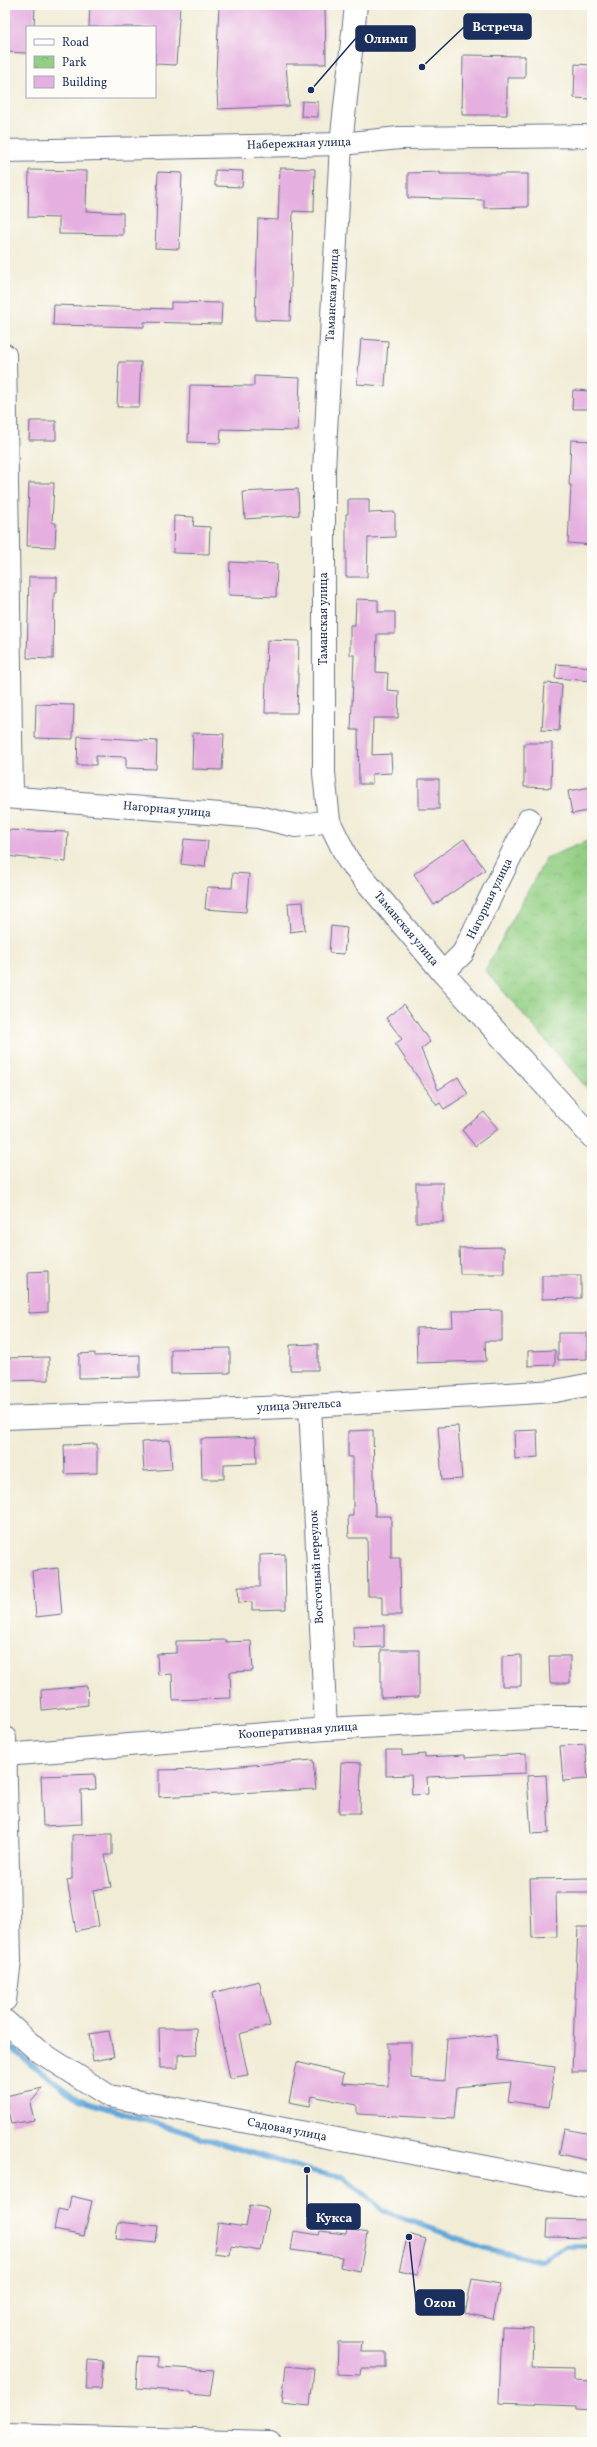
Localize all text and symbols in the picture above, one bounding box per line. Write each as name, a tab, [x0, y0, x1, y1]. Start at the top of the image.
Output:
callout: Встреча	[464, 14, 531, 39]
text: Встреча	[472, 19, 524, 37]
legend	[26, 26, 156, 98]
callout: Олимп	[356, 26, 415, 51]
text: Олимп	[364, 31, 408, 49]
text: Road	[62, 35, 89, 51]
text: Park	[62, 55, 87, 71]
text: Building	[62, 75, 107, 91]
street label: Набережная улица	[247, 134, 351, 154]
street label: Таманская улица	[323, 248, 343, 342]
street label: Таманская улица	[316, 572, 332, 666]
street label: Нагорная улица	[122, 798, 212, 822]
street label: Нагорная улица	[463, 856, 517, 942]
street label: Таманская улица	[370, 888, 442, 970]
street label: улица Энгельса	[256, 1396, 342, 1416]
street label: Восточный переулок	[306, 1509, 328, 1624]
street label: Кооперативная улица	[238, 1719, 358, 1743]
street label: Садовая улица	[246, 2114, 328, 2146]
callout: Кукса	[307, 2204, 360, 2229]
text: Кукса	[316, 2210, 352, 2228]
callout: Ozon	[416, 2290, 464, 2315]
text: Ozon	[424, 2295, 457, 2313]

